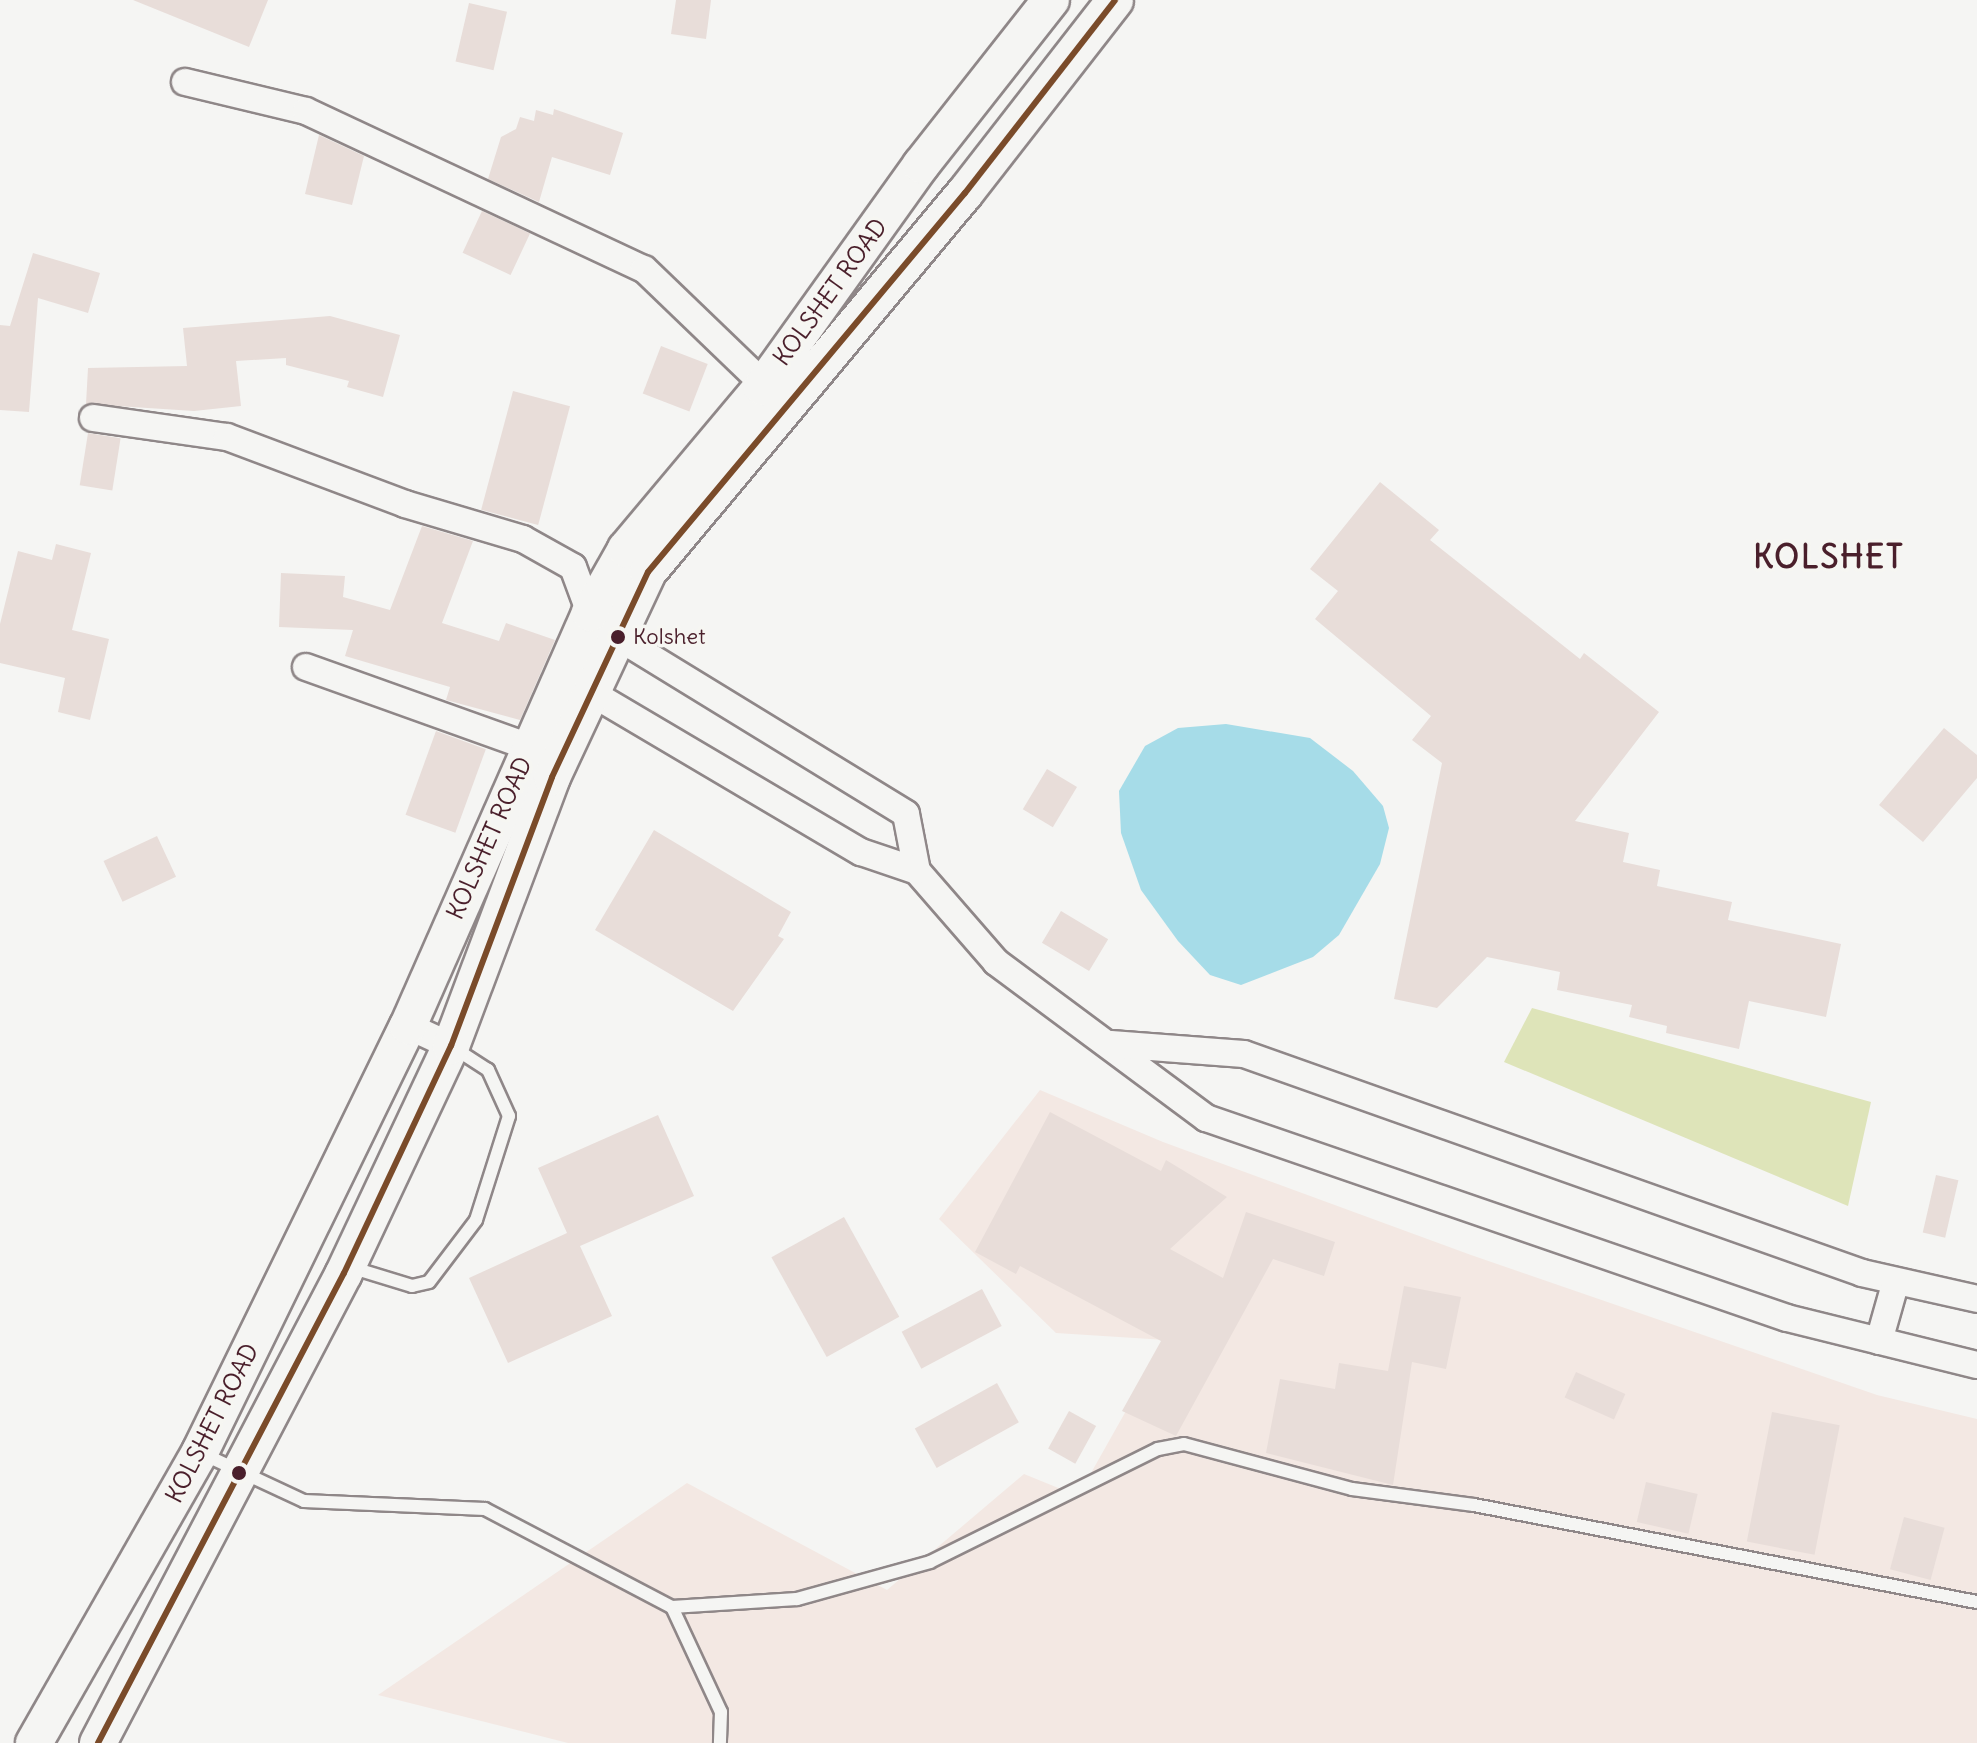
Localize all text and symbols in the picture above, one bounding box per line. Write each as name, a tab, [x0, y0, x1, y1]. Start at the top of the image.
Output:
street label: KOLSHET ROAD	[767, 213, 893, 371]
district label: KOLSHET	[1753, 538, 1905, 576]
place label: Kolshet	[633, 624, 706, 650]
marker: Kolshet	[610, 629, 626, 645]
street label: KOLSHET ROAD	[440, 752, 538, 924]
street label: KOLSHET ROAD	[159, 1338, 265, 1508]
unlabelled marker	[231, 1465, 247, 1481]

